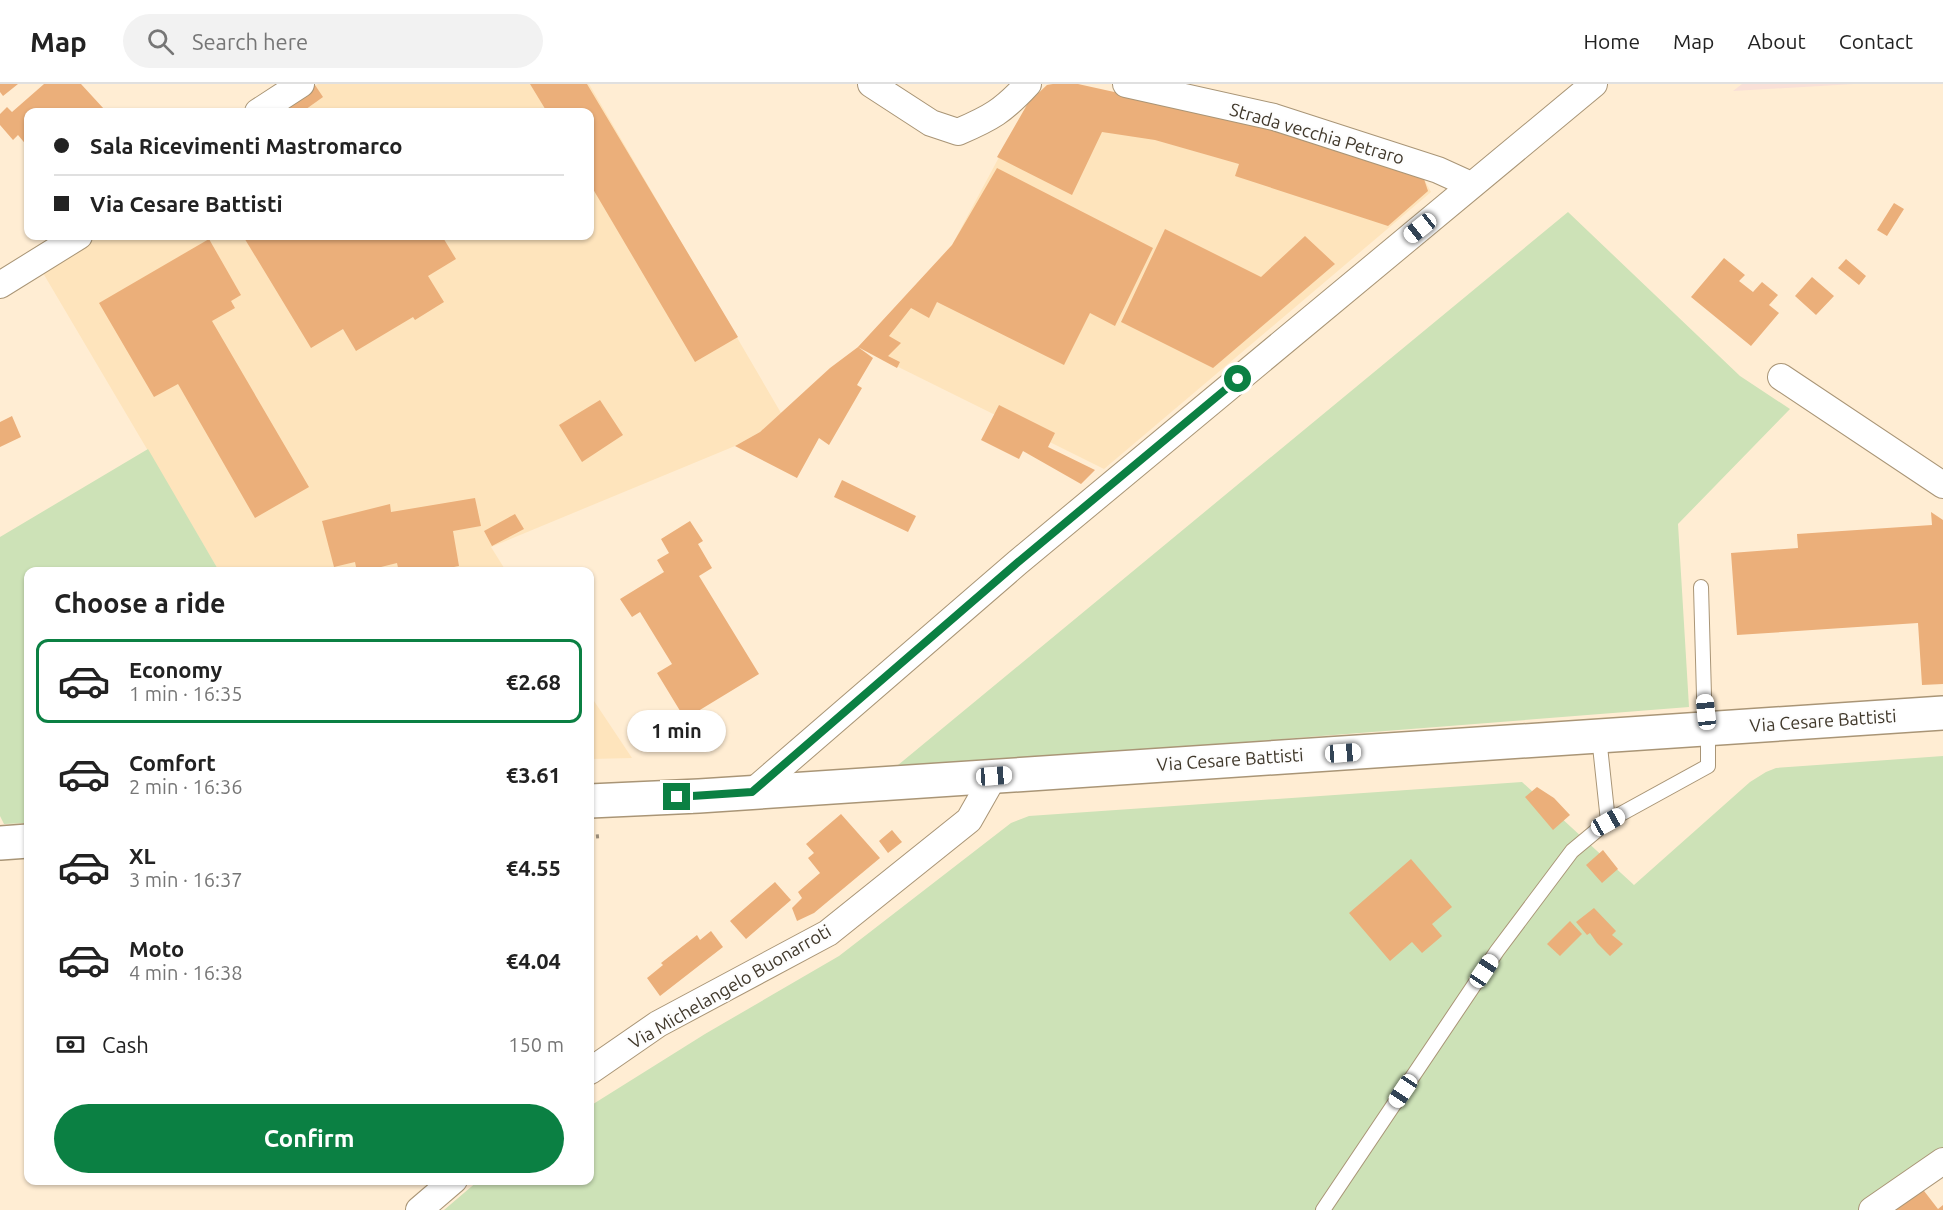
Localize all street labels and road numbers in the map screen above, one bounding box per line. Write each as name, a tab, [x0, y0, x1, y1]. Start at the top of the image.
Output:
street label: Strada vecchia Petraro	[1228, 99, 1407, 168]
street label: Via Cesare Battisti	[1749, 705, 1897, 735]
street label: Via Cesare Battisti	[1156, 744, 1304, 774]
street label: Via Michelangelo Buonarroti	[625, 920, 834, 1052]

